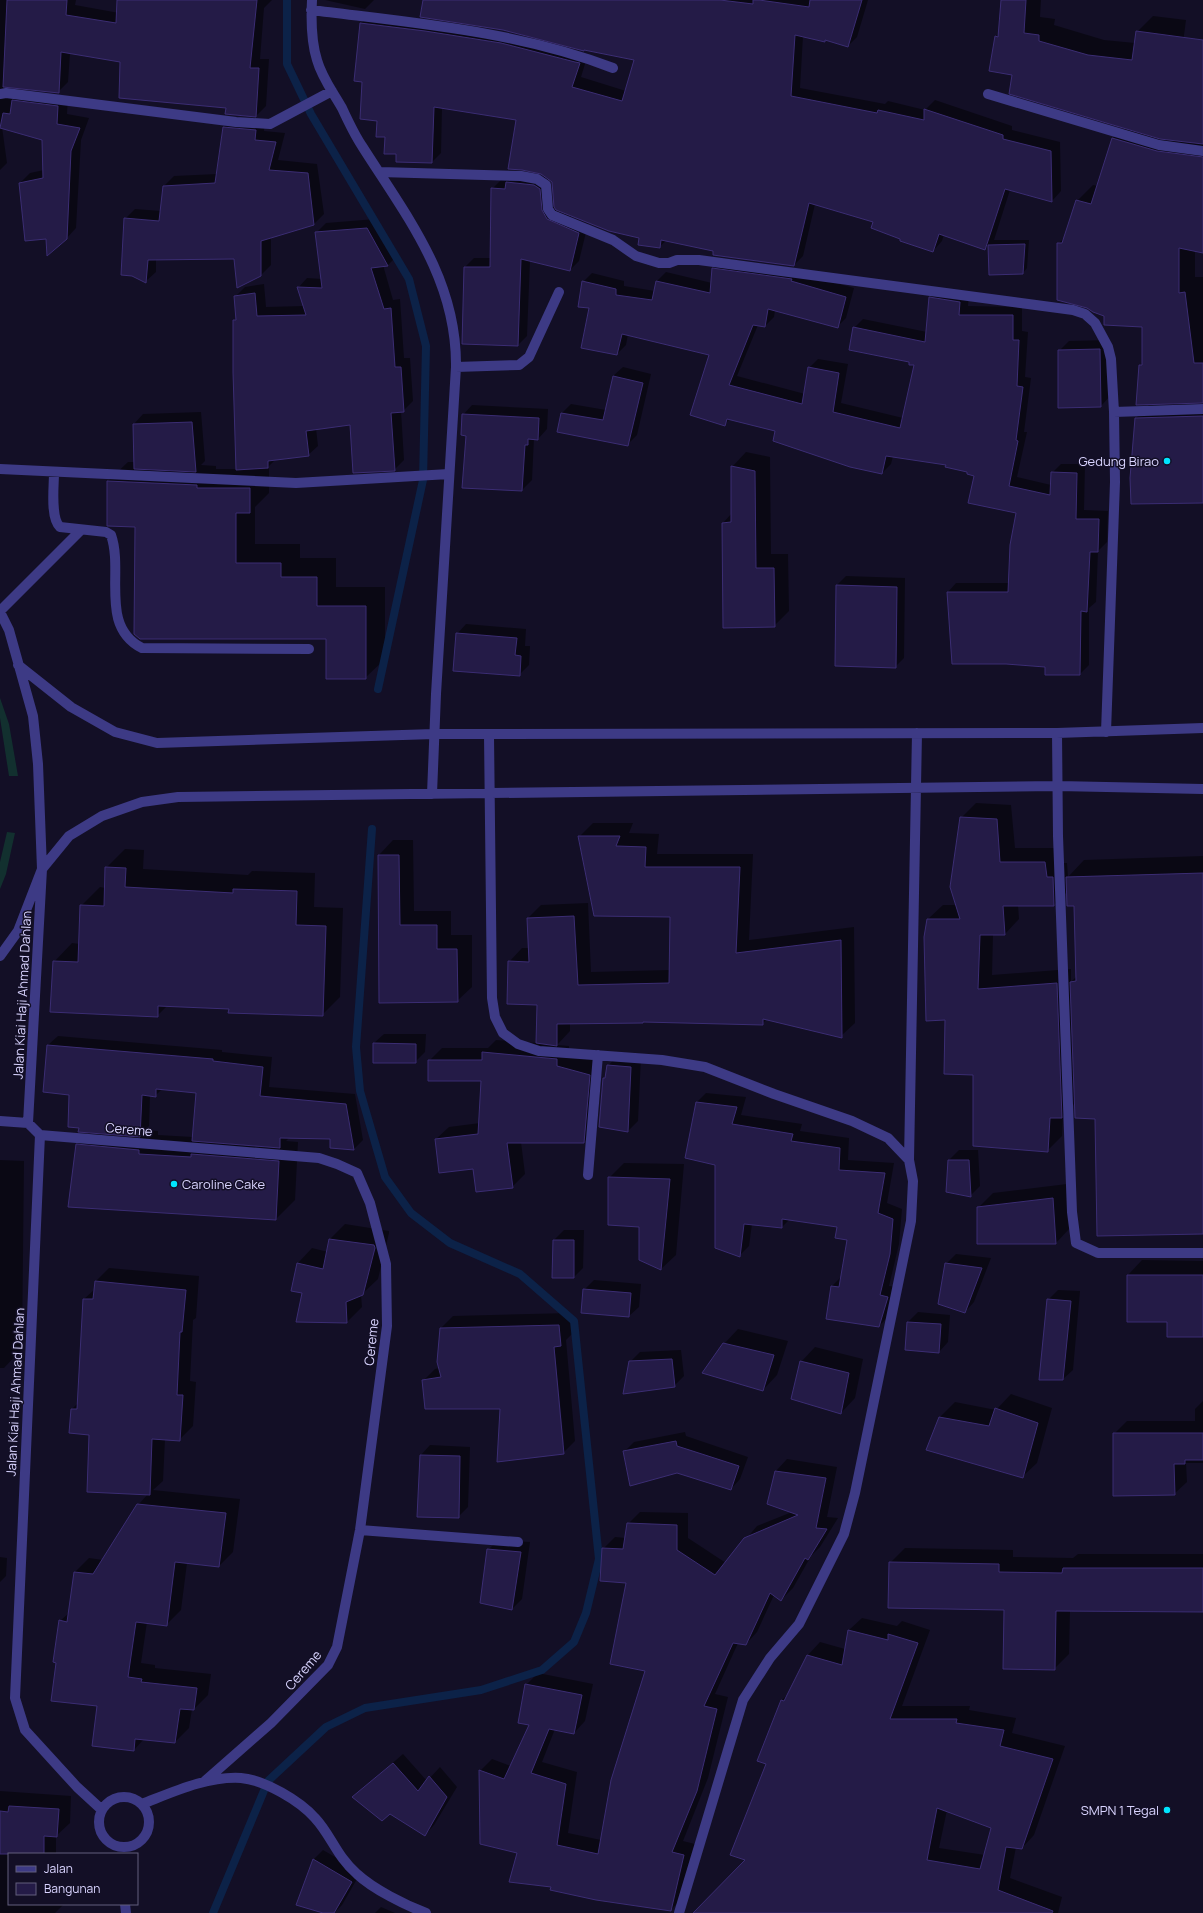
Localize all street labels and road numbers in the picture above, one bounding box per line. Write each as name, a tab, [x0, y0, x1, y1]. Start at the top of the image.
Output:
street label: Jalan Kiai Haji Ahmad Dahlan	[9, 910, 35, 1080]
street label: Cereme	[105, 1118, 154, 1140]
street label: Jalan Kiai Haji Ahmad Dahlan	[2, 1307, 28, 1477]
street label: Cereme	[360, 1317, 382, 1367]
street label: Cereme	[281, 1646, 326, 1694]

